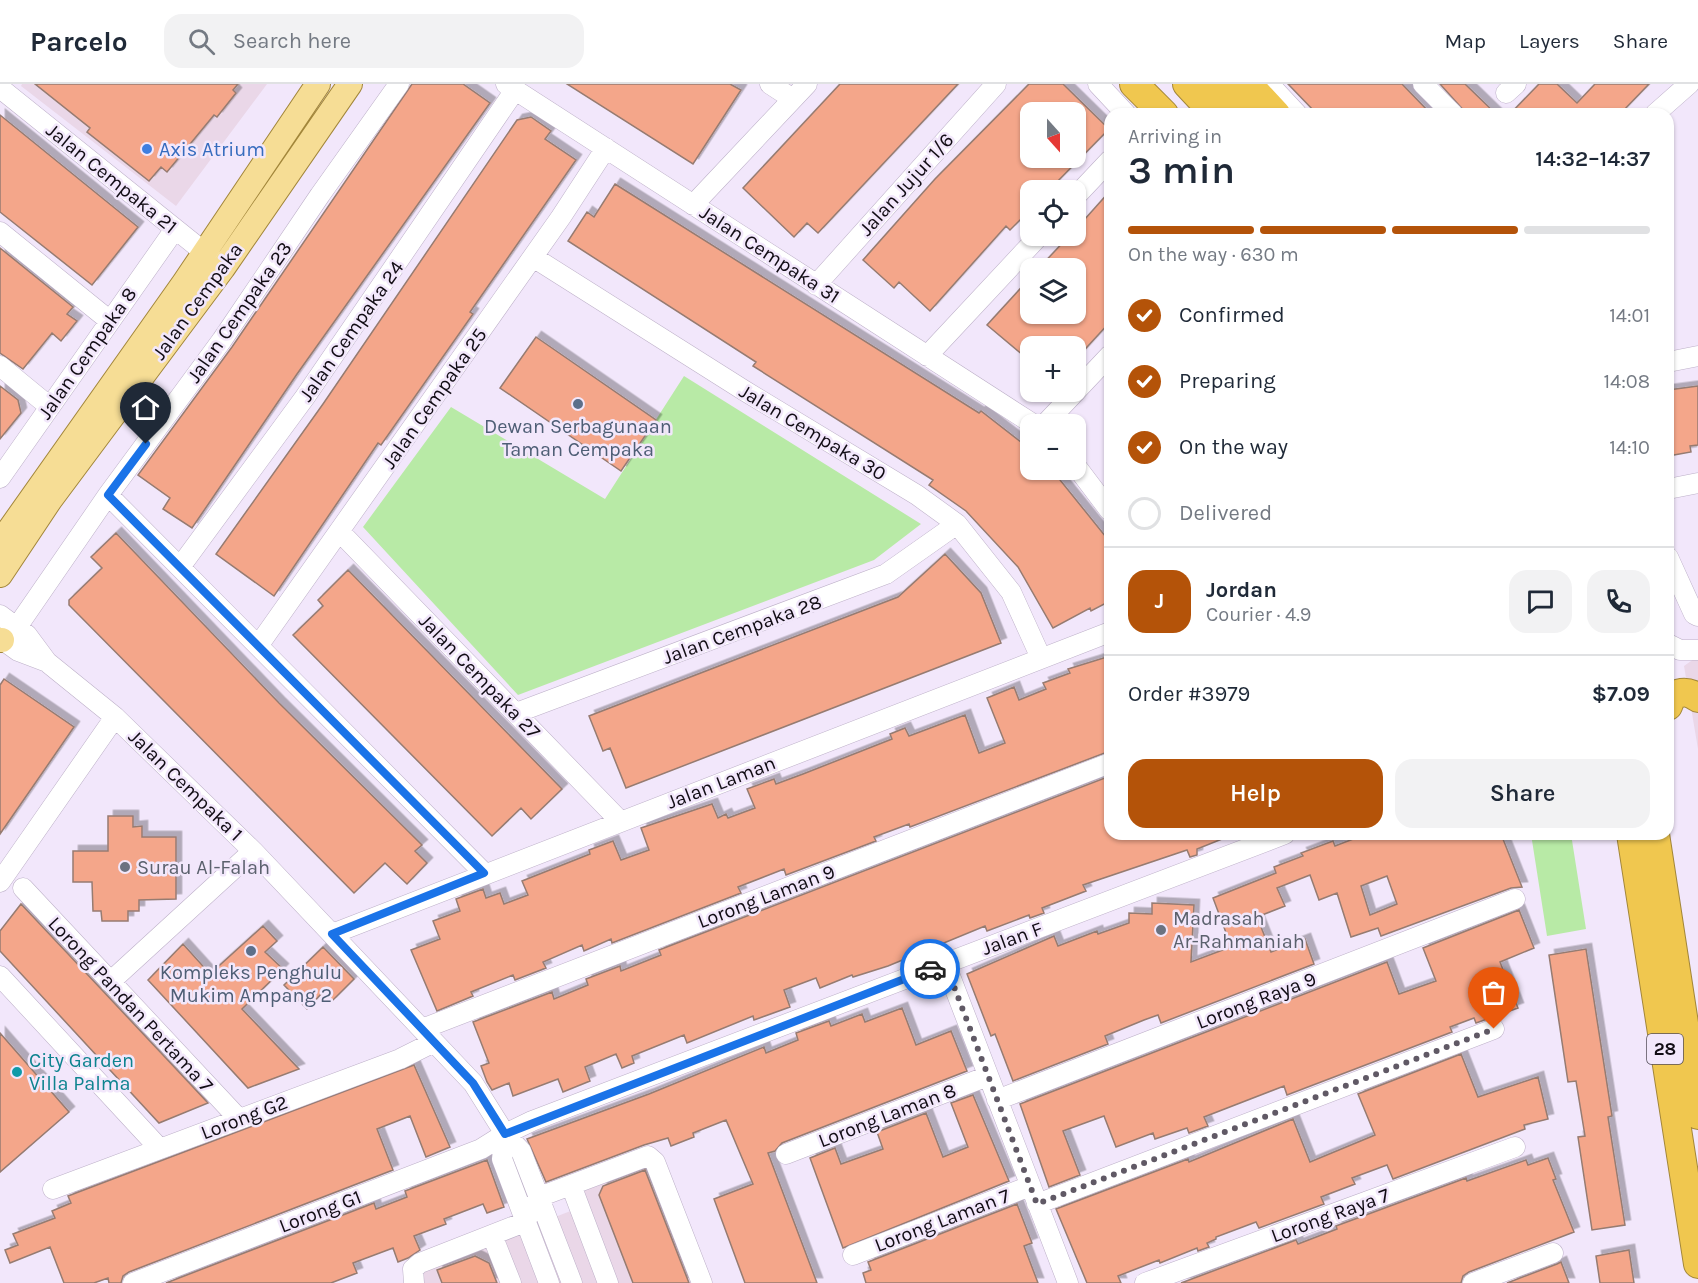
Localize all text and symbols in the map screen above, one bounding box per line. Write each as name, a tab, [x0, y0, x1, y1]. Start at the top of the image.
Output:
search box	[164, 14, 584, 68]
text: Parcelo	[30, 25, 128, 58]
icon: search	[185, 25, 218, 58]
text: Search here	[233, 28, 351, 54]
text: Map	[1444, 29, 1486, 53]
text: Layers	[1519, 29, 1580, 53]
text: Share	[1613, 29, 1668, 53]
north arrow	[1020, 102, 1086, 168]
map controls	[1020, 102, 1086, 480]
street label: Jalan Cempaka 21	[42, 119, 182, 238]
text: Arriving in	[1128, 125, 1222, 148]
street label: Jalan Jujur 1/6	[854, 128, 958, 240]
place label: Axis Atrium	[159, 138, 265, 161]
marker: Axis Atrium	[140, 142, 154, 156]
text: 14:32–14:37	[1535, 146, 1650, 172]
text: 3 min	[1128, 147, 1235, 193]
button: locate	[1020, 180, 1086, 246]
street label: Jalan Cempaka 31	[696, 201, 844, 308]
street label: Jalan Cempaka 23	[182, 237, 297, 387]
street label: Jalan Cempaka	[147, 238, 247, 364]
text: On the way · 630 m	[1128, 243, 1299, 266]
street label: Jalan Cempaka 24	[294, 257, 409, 406]
button: layers	[1020, 258, 1086, 324]
street label: Jalan Cempaka 8	[33, 283, 142, 424]
icon: check	[1128, 299, 1161, 332]
text: Confirmed	[1179, 302, 1285, 328]
text: 14:01	[1609, 304, 1650, 327]
street label: Jalan Cempaka 25	[377, 324, 492, 473]
button: +	[1020, 336, 1086, 402]
icon: check	[1128, 365, 1161, 398]
text: Preparing	[1179, 368, 1276, 394]
text: 14:08	[1603, 370, 1650, 393]
street label: Jalan Cempaka 30	[735, 380, 890, 485]
pin	[120, 382, 171, 444]
icon: home	[129, 391, 162, 424]
marker: Dewan Serbagunaan Taman Cempaka	[571, 397, 585, 411]
button: −	[1020, 414, 1086, 480]
place label: Dewan Serbagunaan Taman Cempaka	[484, 415, 672, 461]
icon: check	[1128, 431, 1161, 464]
text: On the way	[1179, 434, 1288, 460]
text: 14:10	[1609, 436, 1650, 459]
text: Delivered	[1179, 500, 1272, 526]
button: chat	[1509, 570, 1572, 633]
button: phone	[1587, 570, 1650, 633]
text: Jordan	[1206, 577, 1277, 603]
text: J	[1155, 588, 1164, 614]
street label: Jalan Cempaka 28	[660, 590, 825, 669]
text: Courier · 4.9	[1206, 603, 1311, 626]
street label: Jalan Cempaka 27	[414, 609, 545, 744]
text: Order #3979	[1128, 681, 1250, 707]
text: $7.09	[1592, 681, 1650, 707]
street label: Jalan Cempaka 1	[124, 725, 248, 846]
street label: Jalan Laman	[664, 751, 779, 814]
button: Help	[1128, 759, 1383, 828]
button: Share	[1395, 759, 1650, 828]
place label: Surau Al-Falah	[137, 856, 270, 879]
marker: Surau Al-Falah	[118, 860, 132, 874]
street label: Lorong Laman 9	[694, 860, 838, 933]
place label: Madrasah Ar-Rahmaniah	[1173, 907, 1305, 953]
street label: Lorong Pandan Pertama 7	[43, 912, 218, 1097]
street label: Jalan F	[979, 917, 1046, 960]
marker: Madrasah Ar-Rahmaniah	[1154, 923, 1168, 937]
courier	[900, 939, 960, 999]
marker: Kompleks Penghulu Mukim Ampang 2	[244, 944, 258, 958]
icon: car	[914, 953, 947, 986]
place label: Kompleks Penghulu Mukim Ampang 2	[160, 961, 342, 1007]
street label: Lorong Raya 9	[1193, 967, 1319, 1034]
pin	[1468, 967, 1519, 1029]
icon: bag	[1477, 976, 1510, 1009]
road number: 28	[1647, 1034, 1683, 1064]
place label: City Garden Villa Palma	[29, 1049, 134, 1095]
marker: City Garden Villa Palma	[10, 1065, 24, 1079]
street label: Lorong Laman 8	[815, 1079, 959, 1152]
street label: Lorong G2	[198, 1090, 291, 1145]
street label: Lorong Raya 7	[1268, 1183, 1393, 1248]
street label: Lorong Laman 7	[871, 1184, 1014, 1257]
street label: Lorong G1	[276, 1185, 364, 1238]

